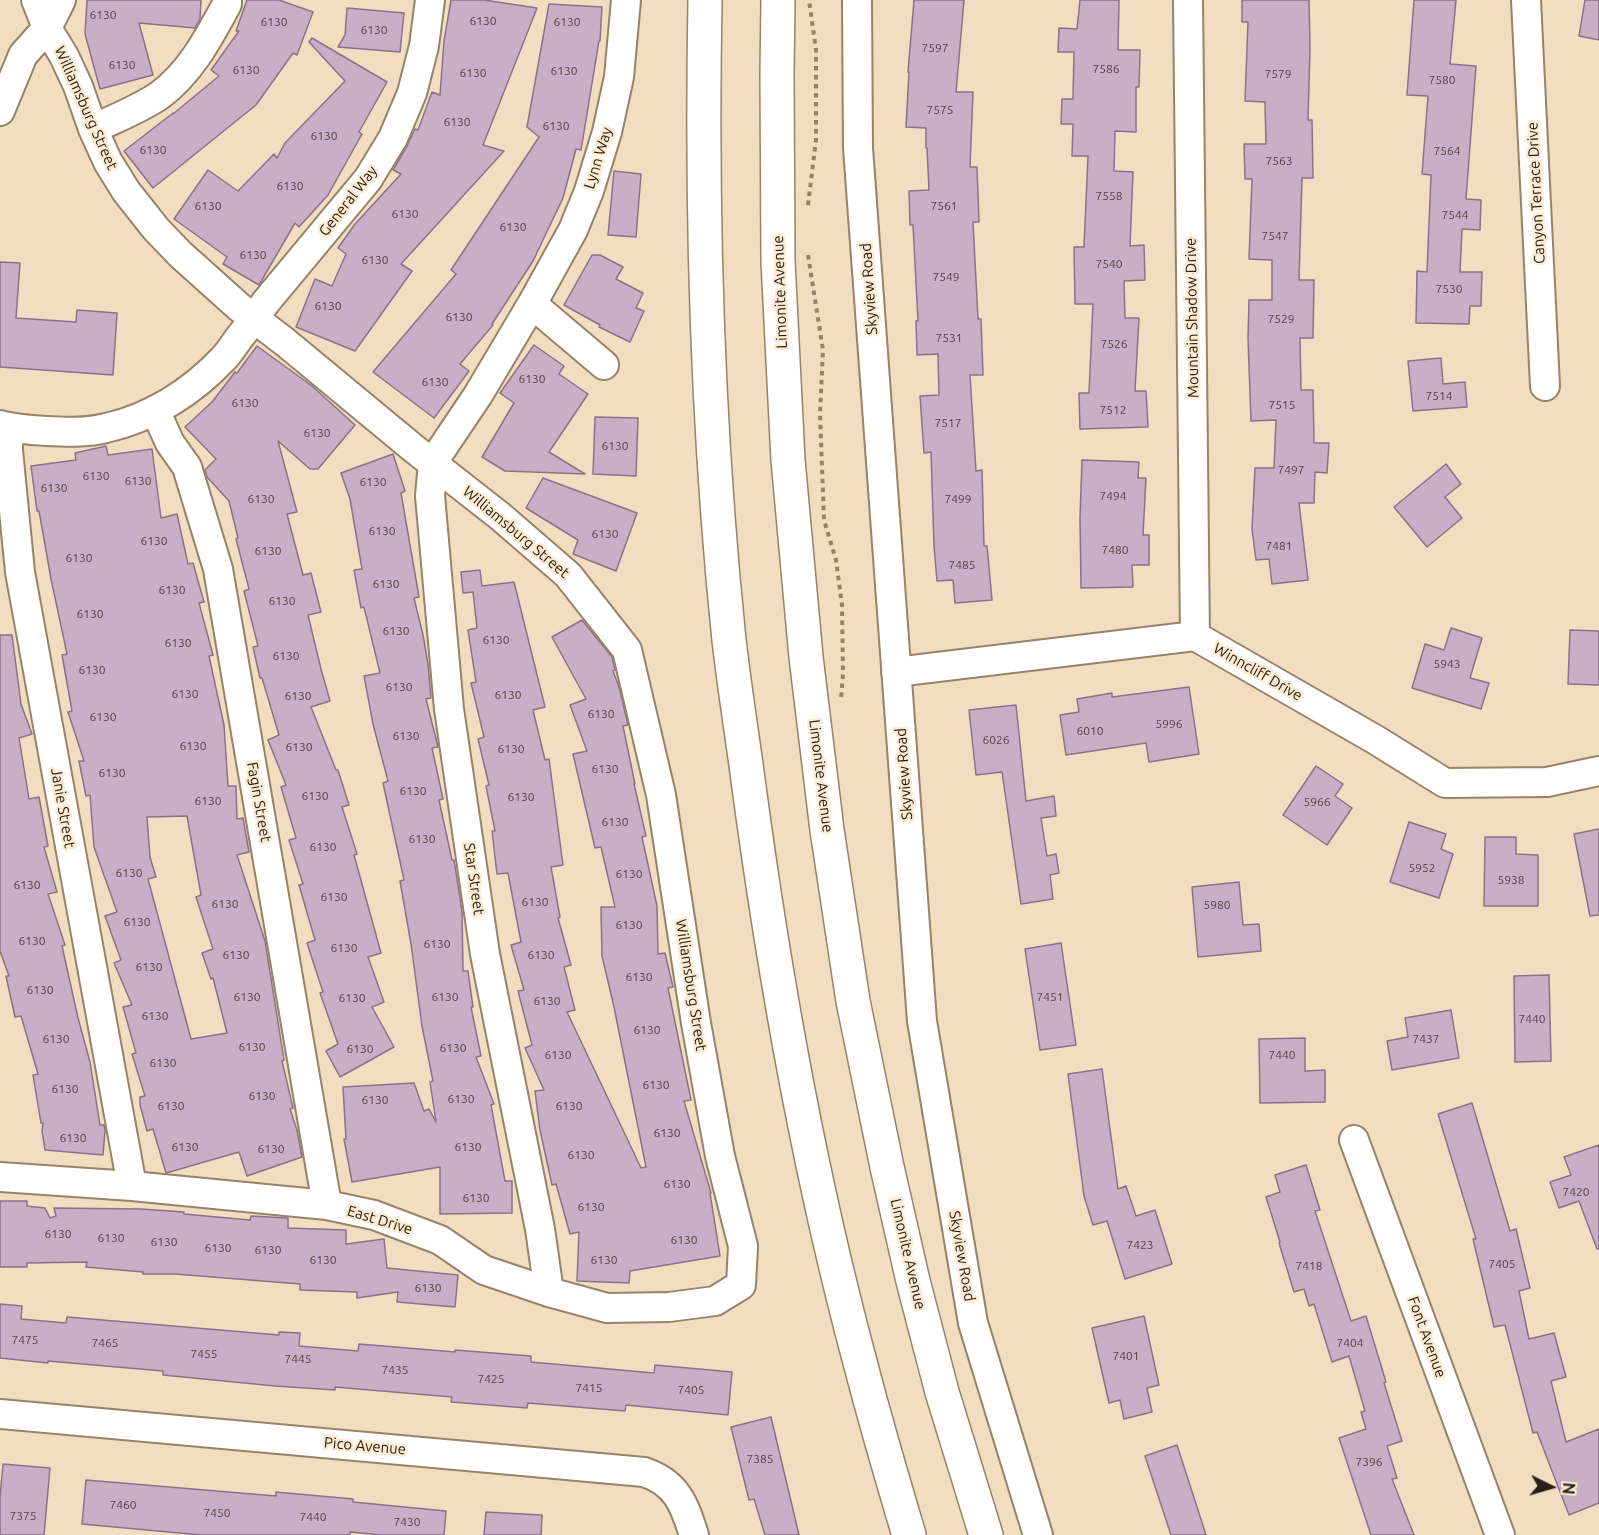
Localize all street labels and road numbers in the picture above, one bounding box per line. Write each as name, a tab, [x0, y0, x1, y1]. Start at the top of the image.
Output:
street label: Williamsburg Street	[51, 43, 121, 173]
street label: Canyon Terrace Drive	[1523, 121, 1549, 265]
street label: Lynn Way	[580, 125, 616, 191]
street label: General Way	[315, 162, 381, 240]
street label: Limonite Avenue	[769, 235, 791, 349]
street label: Mountain Shadow Drive	[1182, 238, 1202, 398]
street label: Skyview Road	[857, 243, 881, 335]
street label: Williamsburg Street	[459, 482, 573, 582]
street label: Winncliff Drive	[1210, 639, 1306, 705]
street label: Limonite Avenue	[805, 719, 837, 833]
street label: Skyview Road	[892, 728, 916, 820]
street label: Fagin Street	[243, 760, 275, 844]
street label: Janie Street	[47, 767, 79, 849]
street label: Star Street	[460, 842, 488, 916]
street label: Williamsburg Street	[672, 918, 710, 1052]
street label: Limonite Avenue	[886, 1197, 930, 1311]
street label: East Drive	[345, 1202, 415, 1238]
street label: Skyview Road	[945, 1209, 979, 1303]
street label: Font Avenue	[1404, 1294, 1450, 1380]
street label: Pico Avenue	[323, 1433, 407, 1459]

